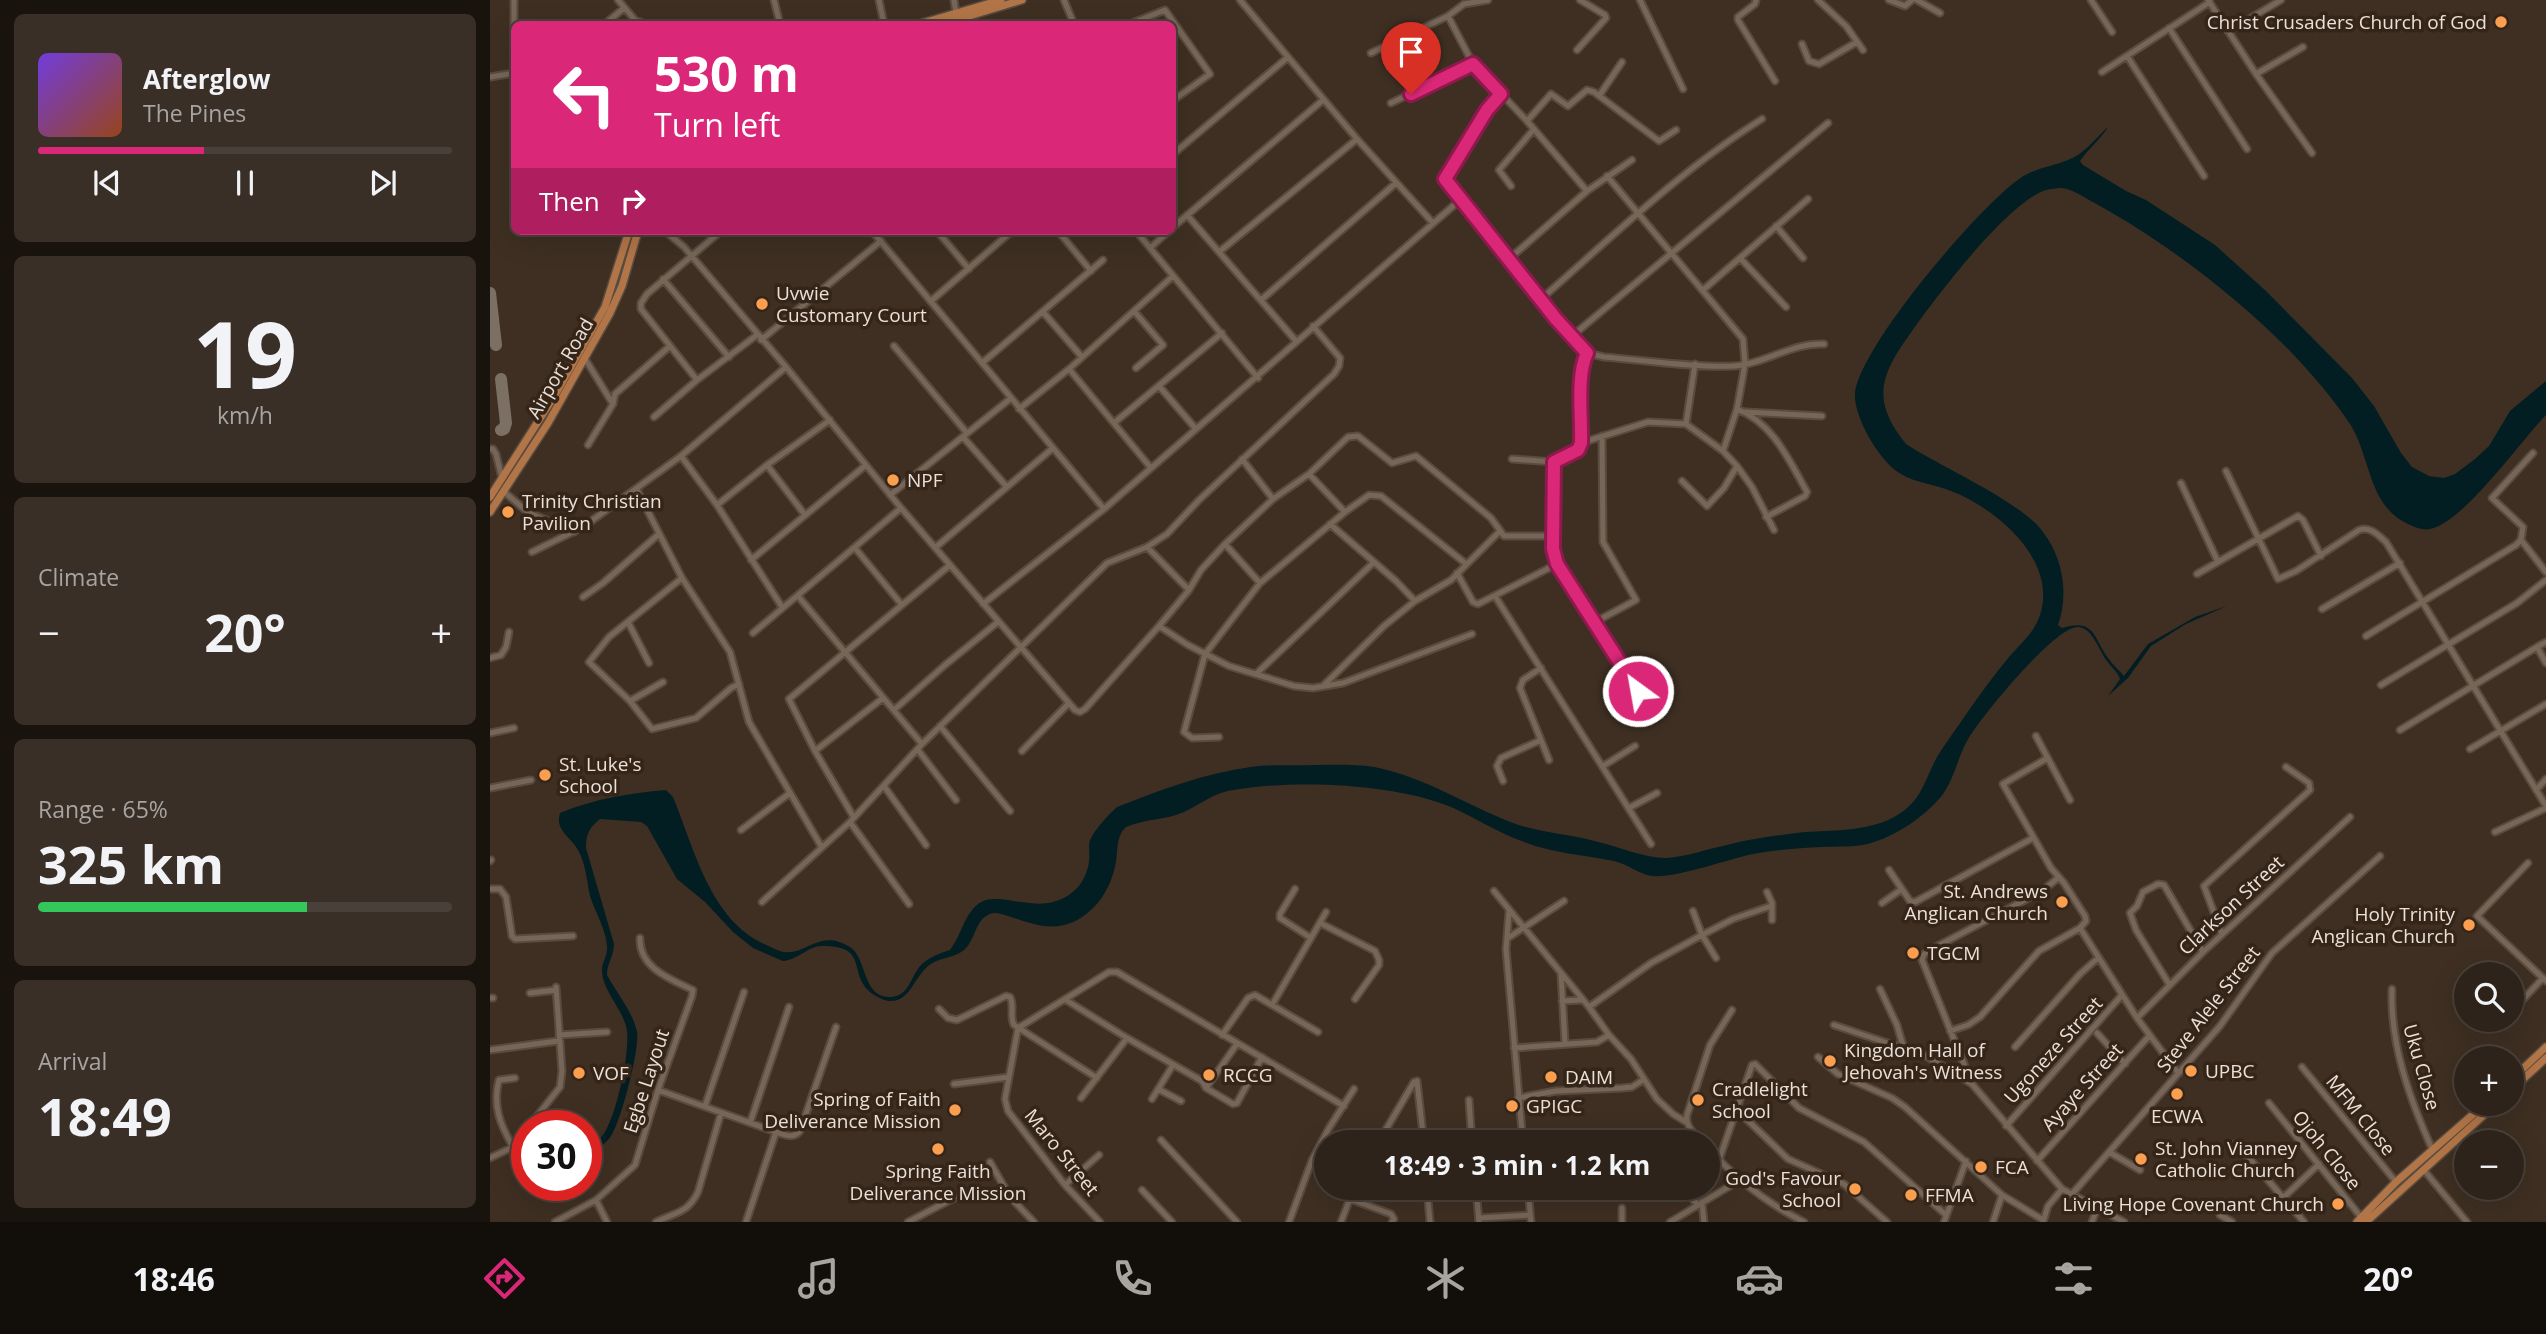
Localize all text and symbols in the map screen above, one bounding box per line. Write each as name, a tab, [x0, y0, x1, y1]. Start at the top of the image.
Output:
place label: Christ Crusaders Church of God	[2207, 9, 2487, 35]
marker: Christ Crusaders Church of God	[2493, 14, 2509, 30]
pin	[1381, 22, 1441, 94]
icon: arrive	[1392, 33, 1430, 71]
text: 530 m	[654, 40, 799, 106]
icon: left	[539, 49, 630, 140]
text: Afterglow	[143, 61, 270, 97]
text: The Pines	[143, 97, 246, 129]
text: Turn left	[654, 103, 780, 146]
icon: previous	[88, 164, 126, 202]
icon: pause	[226, 164, 264, 202]
icon: next	[364, 164, 402, 202]
icon: right	[614, 182, 652, 220]
text: Then	[539, 183, 600, 219]
place label: Uvwie Customary Court	[776, 280, 927, 328]
text: 19	[193, 291, 297, 415]
marker: Uvwie Customary Court	[754, 296, 770, 312]
street label: Airport Road	[521, 313, 599, 423]
text: km/h	[217, 399, 273, 431]
place label: NPF	[907, 467, 943, 493]
marker: NPF	[885, 472, 901, 488]
place label: Trinity Christian Pavilion	[522, 488, 662, 536]
marker: Trinity Christian Pavilion	[500, 504, 516, 520]
text: Climate	[38, 561, 119, 593]
text: 20°	[204, 596, 286, 667]
text: −	[38, 606, 60, 658]
text: +	[430, 606, 452, 658]
position arrow	[1601, 654, 1675, 728]
place label: St. Luke's School	[559, 751, 642, 799]
marker: St. Luke's School	[537, 767, 553, 783]
text: Range · 65%	[38, 793, 168, 825]
text: 325 km	[38, 828, 224, 899]
street label: Clarkson Street	[2173, 849, 2289, 961]
place label: St. Andrews Anglican Church	[1904, 878, 2048, 926]
marker: St. Andrews Anglican Church	[2054, 894, 2070, 910]
place label: Holy Trinity Anglican Church	[2311, 901, 2455, 949]
marker: Holy Trinity Anglican Church	[2461, 917, 2477, 933]
place label: TGCM	[1927, 940, 1980, 966]
street label: Steve Alele Street	[2150, 940, 2266, 1078]
marker: TGCM	[1905, 945, 1921, 961]
map controls	[2454, 962, 2524, 1200]
button: search	[2454, 962, 2524, 1032]
street label: Ugoneze Street	[1998, 991, 2108, 1109]
street label: Uku Close	[2397, 1021, 2447, 1113]
street label: Egbe Layout	[617, 1025, 675, 1136]
place label: Kingdom Hall of Jehovah's Witness	[1842, 1037, 2002, 1085]
street label: Ayaye Street	[2035, 1037, 2129, 1137]
text: Arrival	[38, 1045, 107, 1077]
button: +	[2454, 1046, 2524, 1116]
marker: Kingdom Hall of Jehovah's Witness	[1822, 1053, 1838, 1069]
place label: UPBC	[2205, 1058, 2255, 1084]
place label: VOF	[593, 1060, 629, 1086]
place label: RCCG	[1223, 1062, 1272, 1088]
marker: UPBC	[2183, 1063, 2199, 1079]
place label: DAIM	[1565, 1064, 1613, 1090]
marker: VOF	[571, 1065, 587, 1081]
marker: RCCG	[1201, 1067, 1217, 1083]
marker: DAIM	[1543, 1069, 1559, 1085]
street label: MFM Close	[2320, 1069, 2402, 1161]
place label: Cradlelight School	[1712, 1076, 1808, 1124]
text: 18:49	[38, 1080, 172, 1151]
place label: Spring of Faith Deliverance Mission	[764, 1086, 941, 1134]
marker: ECWA	[2169, 1086, 2185, 1102]
marker: Cradlelight School	[1690, 1092, 1706, 1108]
place label: GPIGC	[1526, 1093, 1582, 1119]
marker: GPIGC	[1504, 1098, 1520, 1114]
marker: Spring of Faith Deliverance Mission	[947, 1102, 963, 1118]
street label: Maro Street	[1019, 1103, 1105, 1201]
place label: ECWA	[2151, 1103, 2203, 1129]
street label: Ojoh Close	[2287, 1105, 2367, 1195]
speed limit sign: 30	[511, 1110, 602, 1201]
button: −	[2454, 1130, 2524, 1200]
place label: St. John Vianney Catholic Church	[2155, 1135, 2298, 1183]
marker: Spring Faith Deliverance Mission	[930, 1141, 946, 1157]
text: 18:49 · 3 min · 1.2 km	[1384, 1147, 1650, 1183]
marker: St. John Vianney Catholic Church	[2133, 1151, 2149, 1167]
place label: FCA	[1995, 1154, 2029, 1180]
place label: Spring Faith Deliverance Mission	[850, 1158, 1026, 1206]
marker: FCA	[1973, 1159, 1989, 1175]
place label: God's Favour School	[1725, 1165, 1841, 1213]
marker: God's Favour School	[1847, 1181, 1863, 1197]
place label: FFMA	[1925, 1182, 1974, 1208]
marker: FFMA	[1903, 1187, 1919, 1203]
place label: Living Hope Covenant Church	[2063, 1191, 2324, 1217]
marker: Living Hope Covenant Church	[2330, 1196, 2346, 1212]
icon: directions	[480, 1254, 529, 1303]
icon: music	[794, 1254, 843, 1303]
icon: phone	[1108, 1254, 1157, 1303]
icon: climate	[1421, 1254, 1470, 1303]
icon: car	[1735, 1254, 1784, 1303]
icon: filters	[2049, 1254, 2098, 1303]
text: 18:46	[132, 1257, 215, 1300]
text: 20°	[2363, 1257, 2414, 1300]

